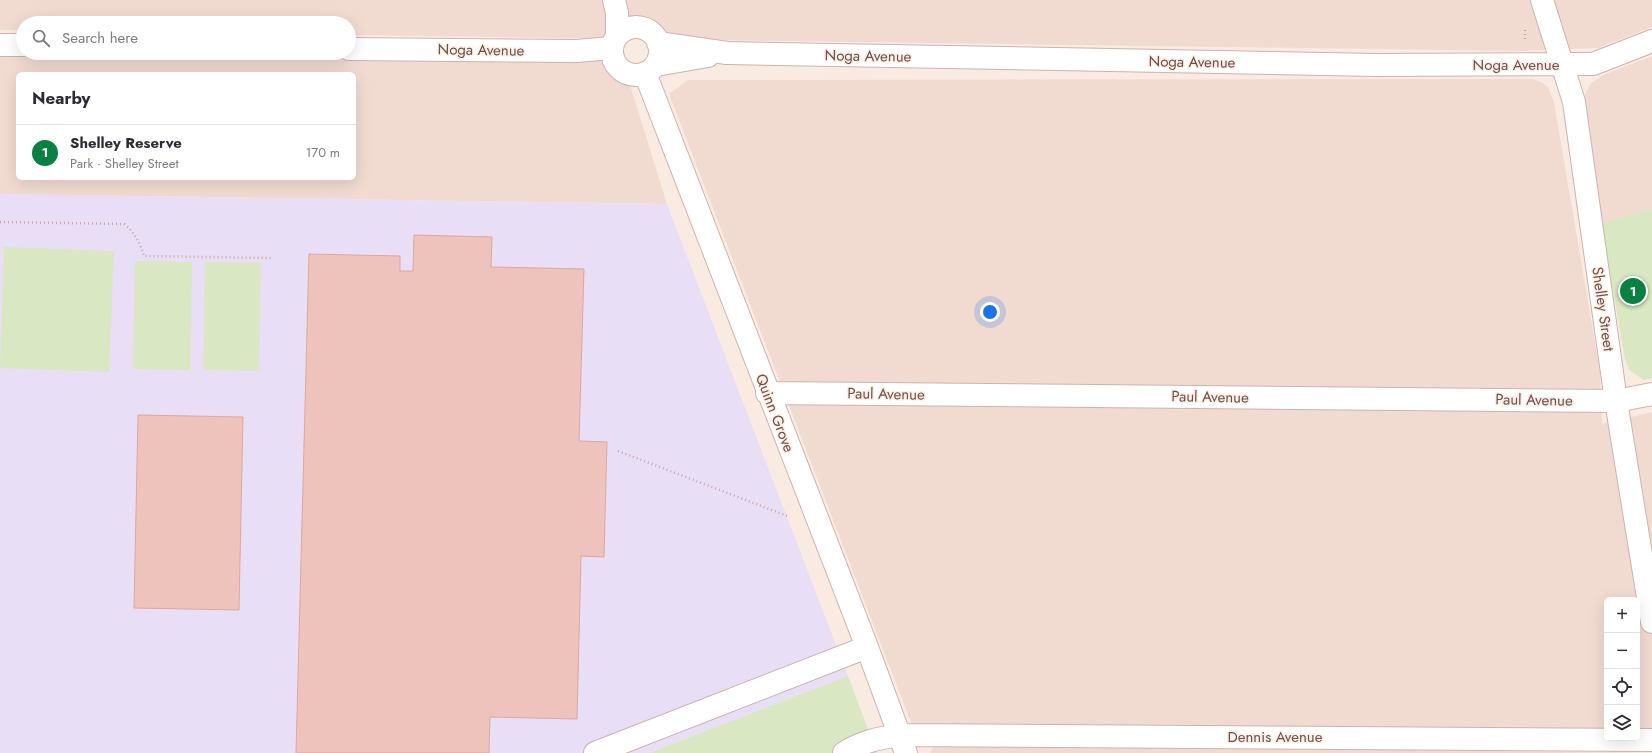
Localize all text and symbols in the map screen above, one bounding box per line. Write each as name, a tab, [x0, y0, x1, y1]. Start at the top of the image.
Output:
search box	[16, 16, 356, 60]
icon: search	[30, 27, 52, 49]
text: Search here	[62, 27, 138, 49]
street label: Noga Avenue	[437, 38, 525, 62]
street label: Noga Avenue	[824, 44, 912, 68]
street label: Noga Avenue	[1148, 50, 1236, 74]
street label: Noga Avenue	[1473, 54, 1560, 76]
text: Nearby	[32, 86, 90, 110]
text: Shelley Reserve	[70, 132, 182, 154]
text: 1	[42, 143, 48, 162]
text: 170 m	[305, 143, 340, 162]
text: Park · Shelley Street	[70, 154, 179, 173]
street label: Shelley Street	[1586, 265, 1620, 353]
pin: 1	[1620, 276, 1646, 306]
your location	[980, 302, 1000, 322]
street label: Quinn Grove	[750, 371, 800, 456]
street label: Paul Avenue	[847, 382, 925, 406]
street label: Paul Avenue	[1171, 385, 1249, 409]
street label: Paul Avenue	[1495, 388, 1573, 412]
map controls	[1604, 597, 1640, 741]
button: +	[1604, 597, 1640, 633]
button: −	[1604, 633, 1640, 669]
button: locate	[1604, 669, 1640, 705]
button: layers	[1604, 705, 1640, 741]
street label: Dennis Avenue	[1228, 726, 1323, 748]

